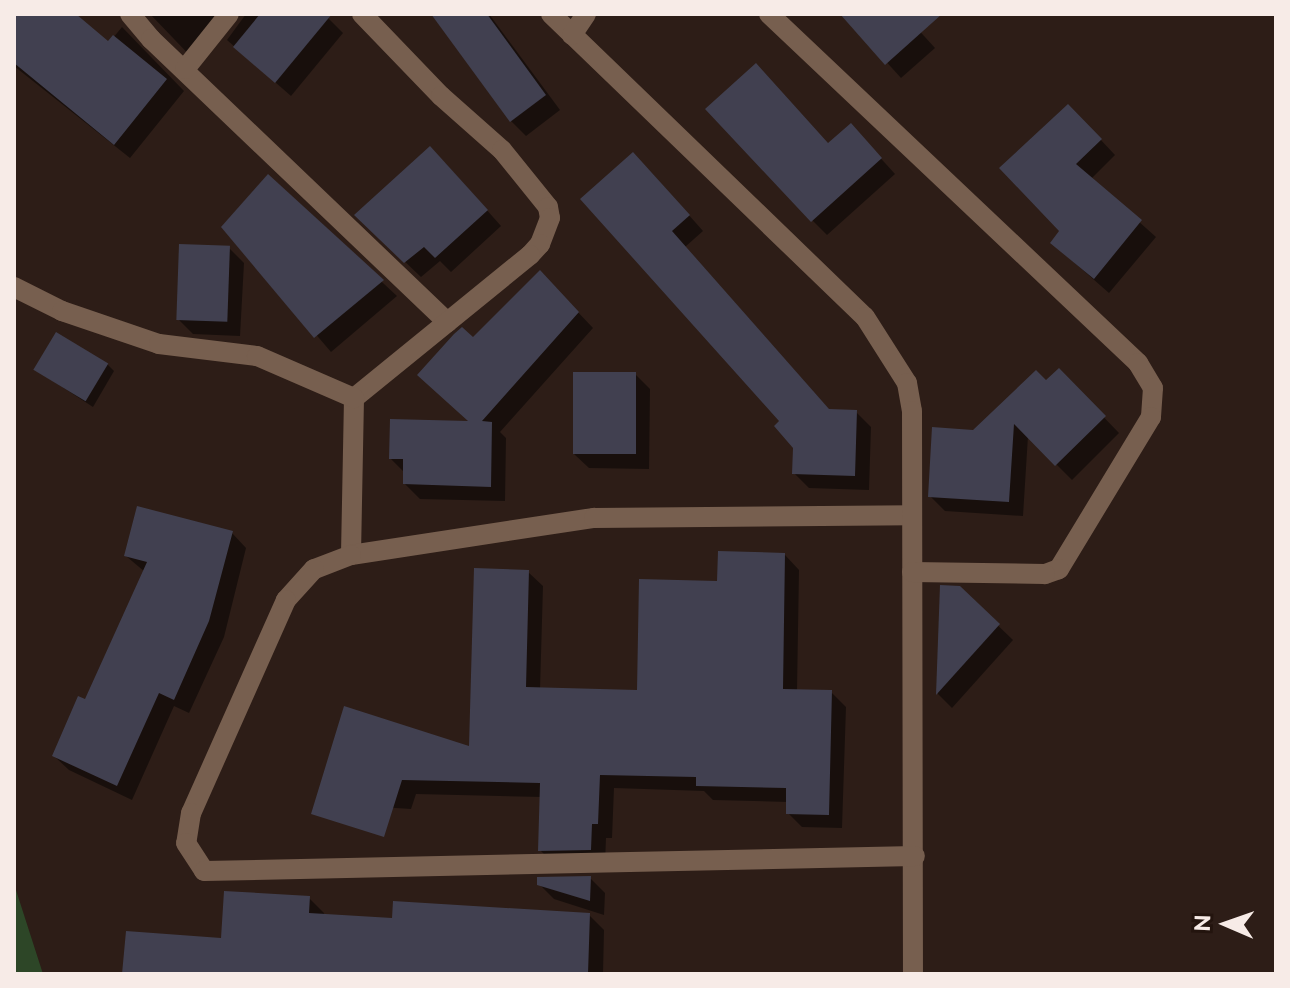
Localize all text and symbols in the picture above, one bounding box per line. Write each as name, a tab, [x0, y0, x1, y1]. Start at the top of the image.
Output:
north arrow	[1186, 884, 1266, 964]
text: N	[1189, 914, 1215, 932]

